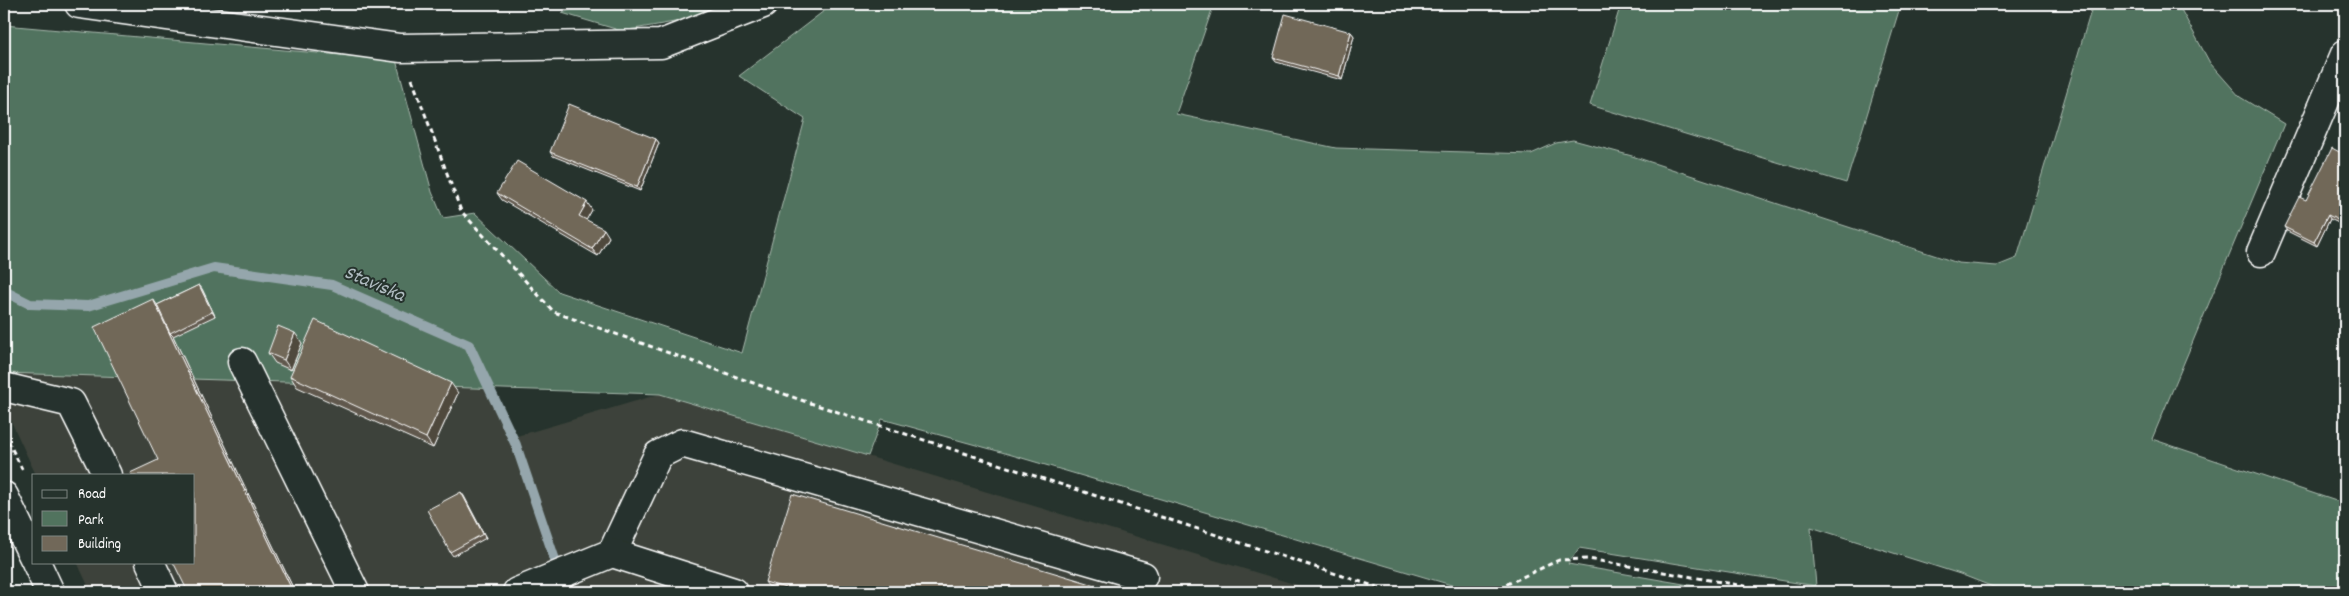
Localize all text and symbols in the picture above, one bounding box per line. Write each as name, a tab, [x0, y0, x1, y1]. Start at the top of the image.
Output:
water label: Staviska	[339, 260, 410, 311]
legend	[32, 474, 195, 564]
text: Road	[78, 484, 106, 506]
text: Park	[78, 510, 104, 532]
text: Building	[78, 534, 121, 556]

